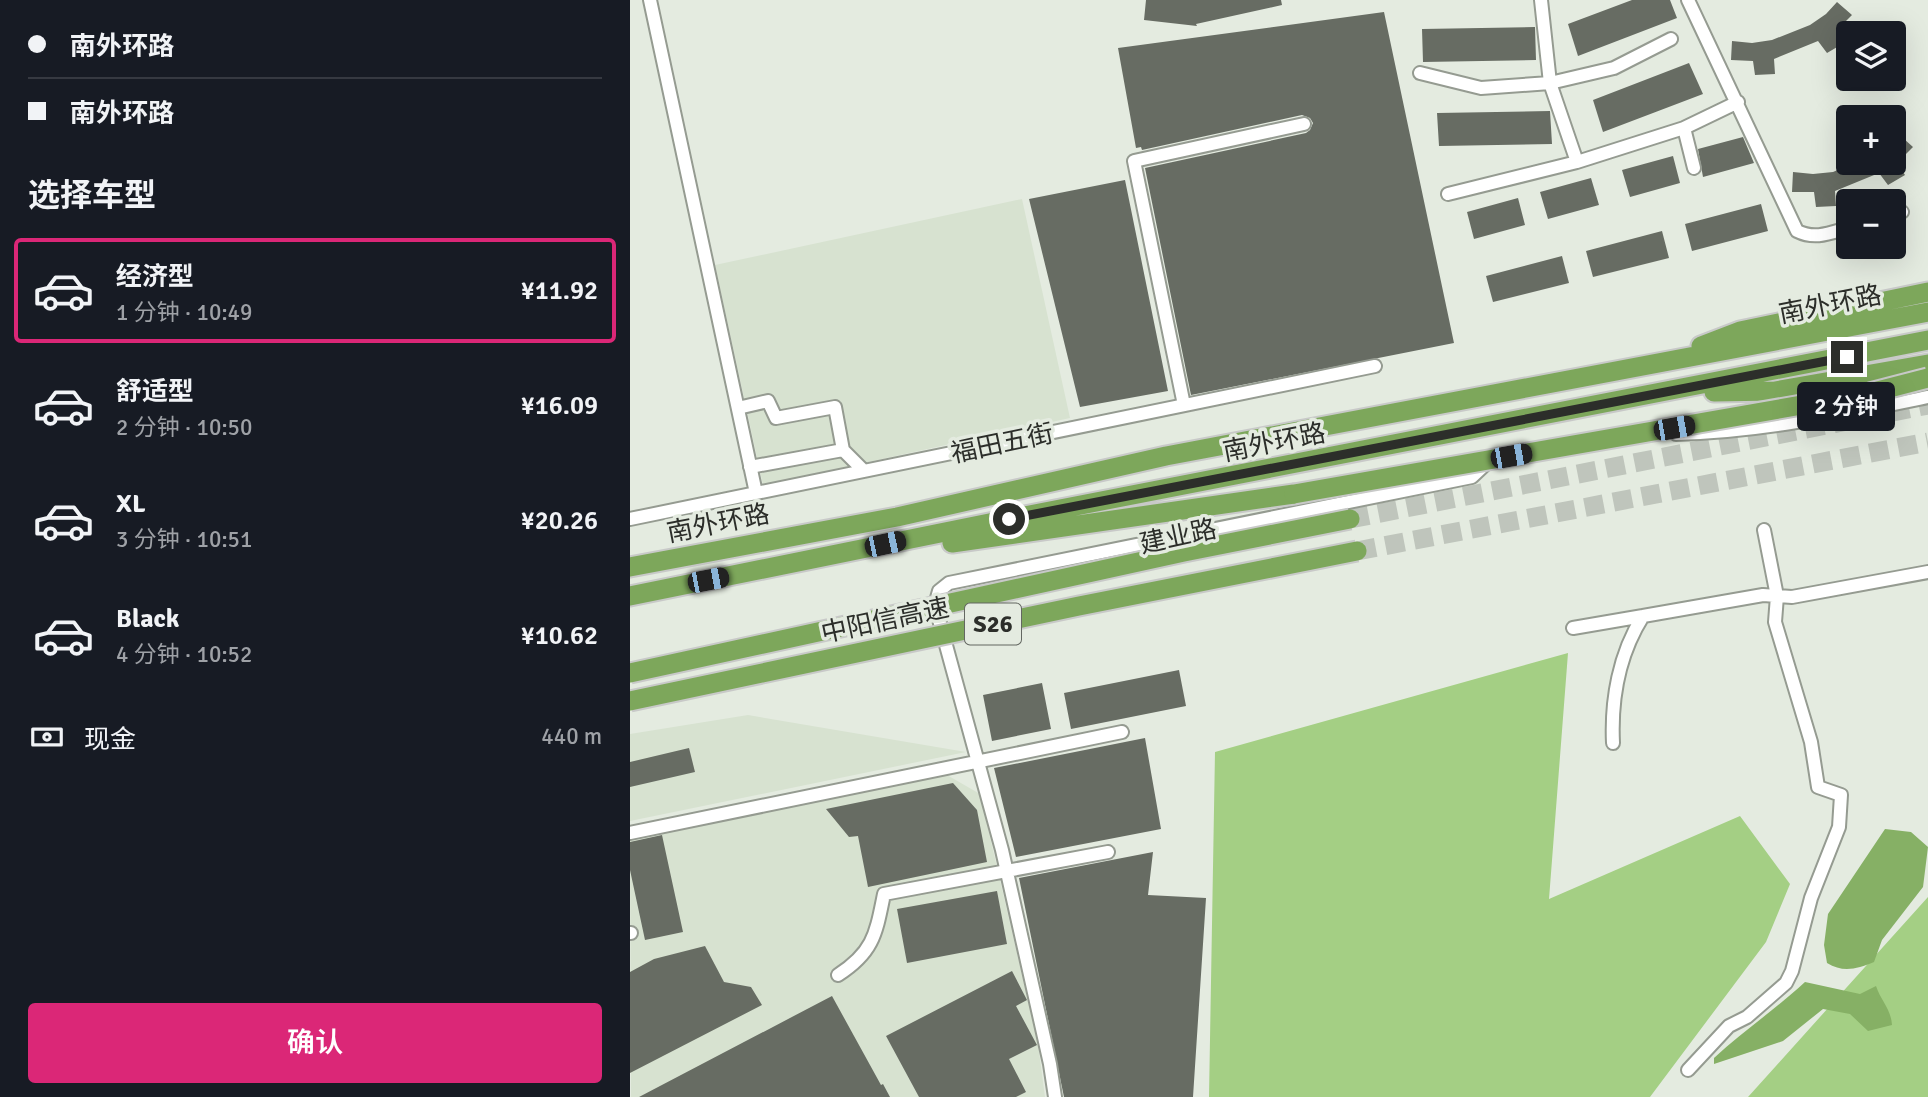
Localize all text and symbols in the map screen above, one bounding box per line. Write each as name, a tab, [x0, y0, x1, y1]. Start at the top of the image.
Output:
map controls	[1836, 21, 1906, 259]
button: layers	[1836, 21, 1906, 91]
text: 南外环路	[70, 31, 174, 63]
text: 南外环路	[70, 98, 174, 130]
button: +	[1836, 105, 1906, 175]
text: 选择车型	[28, 176, 156, 215]
button: −	[1836, 189, 1906, 259]
icon: car	[32, 259, 95, 322]
text: 经济型	[116, 261, 194, 293]
text: ¥11.92	[521, 275, 598, 307]
street label: 南外环路	[1776, 279, 1884, 331]
text: 1 分钟 · 10:49	[116, 298, 252, 327]
route end	[1831, 341, 1863, 373]
icon: car	[32, 374, 95, 437]
text: 舒适型	[116, 376, 194, 408]
callout: 2 分钟	[1798, 382, 1896, 430]
text: ¥16.09	[521, 390, 598, 422]
text: 2 分钟	[1814, 392, 1878, 421]
text: 2 分钟 · 10:50	[116, 413, 252, 442]
car	[1652, 414, 1697, 442]
street label: 南外环路	[1220, 417, 1328, 469]
street label: 福田五街	[948, 418, 1056, 470]
car	[1489, 442, 1534, 470]
text: XL	[116, 488, 146, 520]
icon: car	[32, 489, 95, 552]
street label: 南外环路	[664, 498, 772, 550]
route start	[993, 503, 1025, 535]
text: ¥20.26	[521, 505, 598, 537]
street label: 建业路	[1137, 513, 1220, 561]
text: 3 分钟 · 10:51	[116, 525, 252, 554]
car	[863, 529, 908, 559]
car	[686, 566, 731, 594]
street label: 中阳信高速	[818, 592, 952, 650]
text: Black	[116, 603, 179, 635]
icon: car	[32, 604, 95, 667]
road number: S26	[965, 604, 1021, 644]
text: ¥10.62	[521, 620, 598, 652]
text: 4 分钟 · 10:52	[116, 640, 252, 669]
icon: cash	[28, 718, 66, 756]
text: 440 m	[541, 722, 602, 751]
text: 现金	[84, 724, 136, 756]
button: 确认	[28, 1003, 602, 1083]

